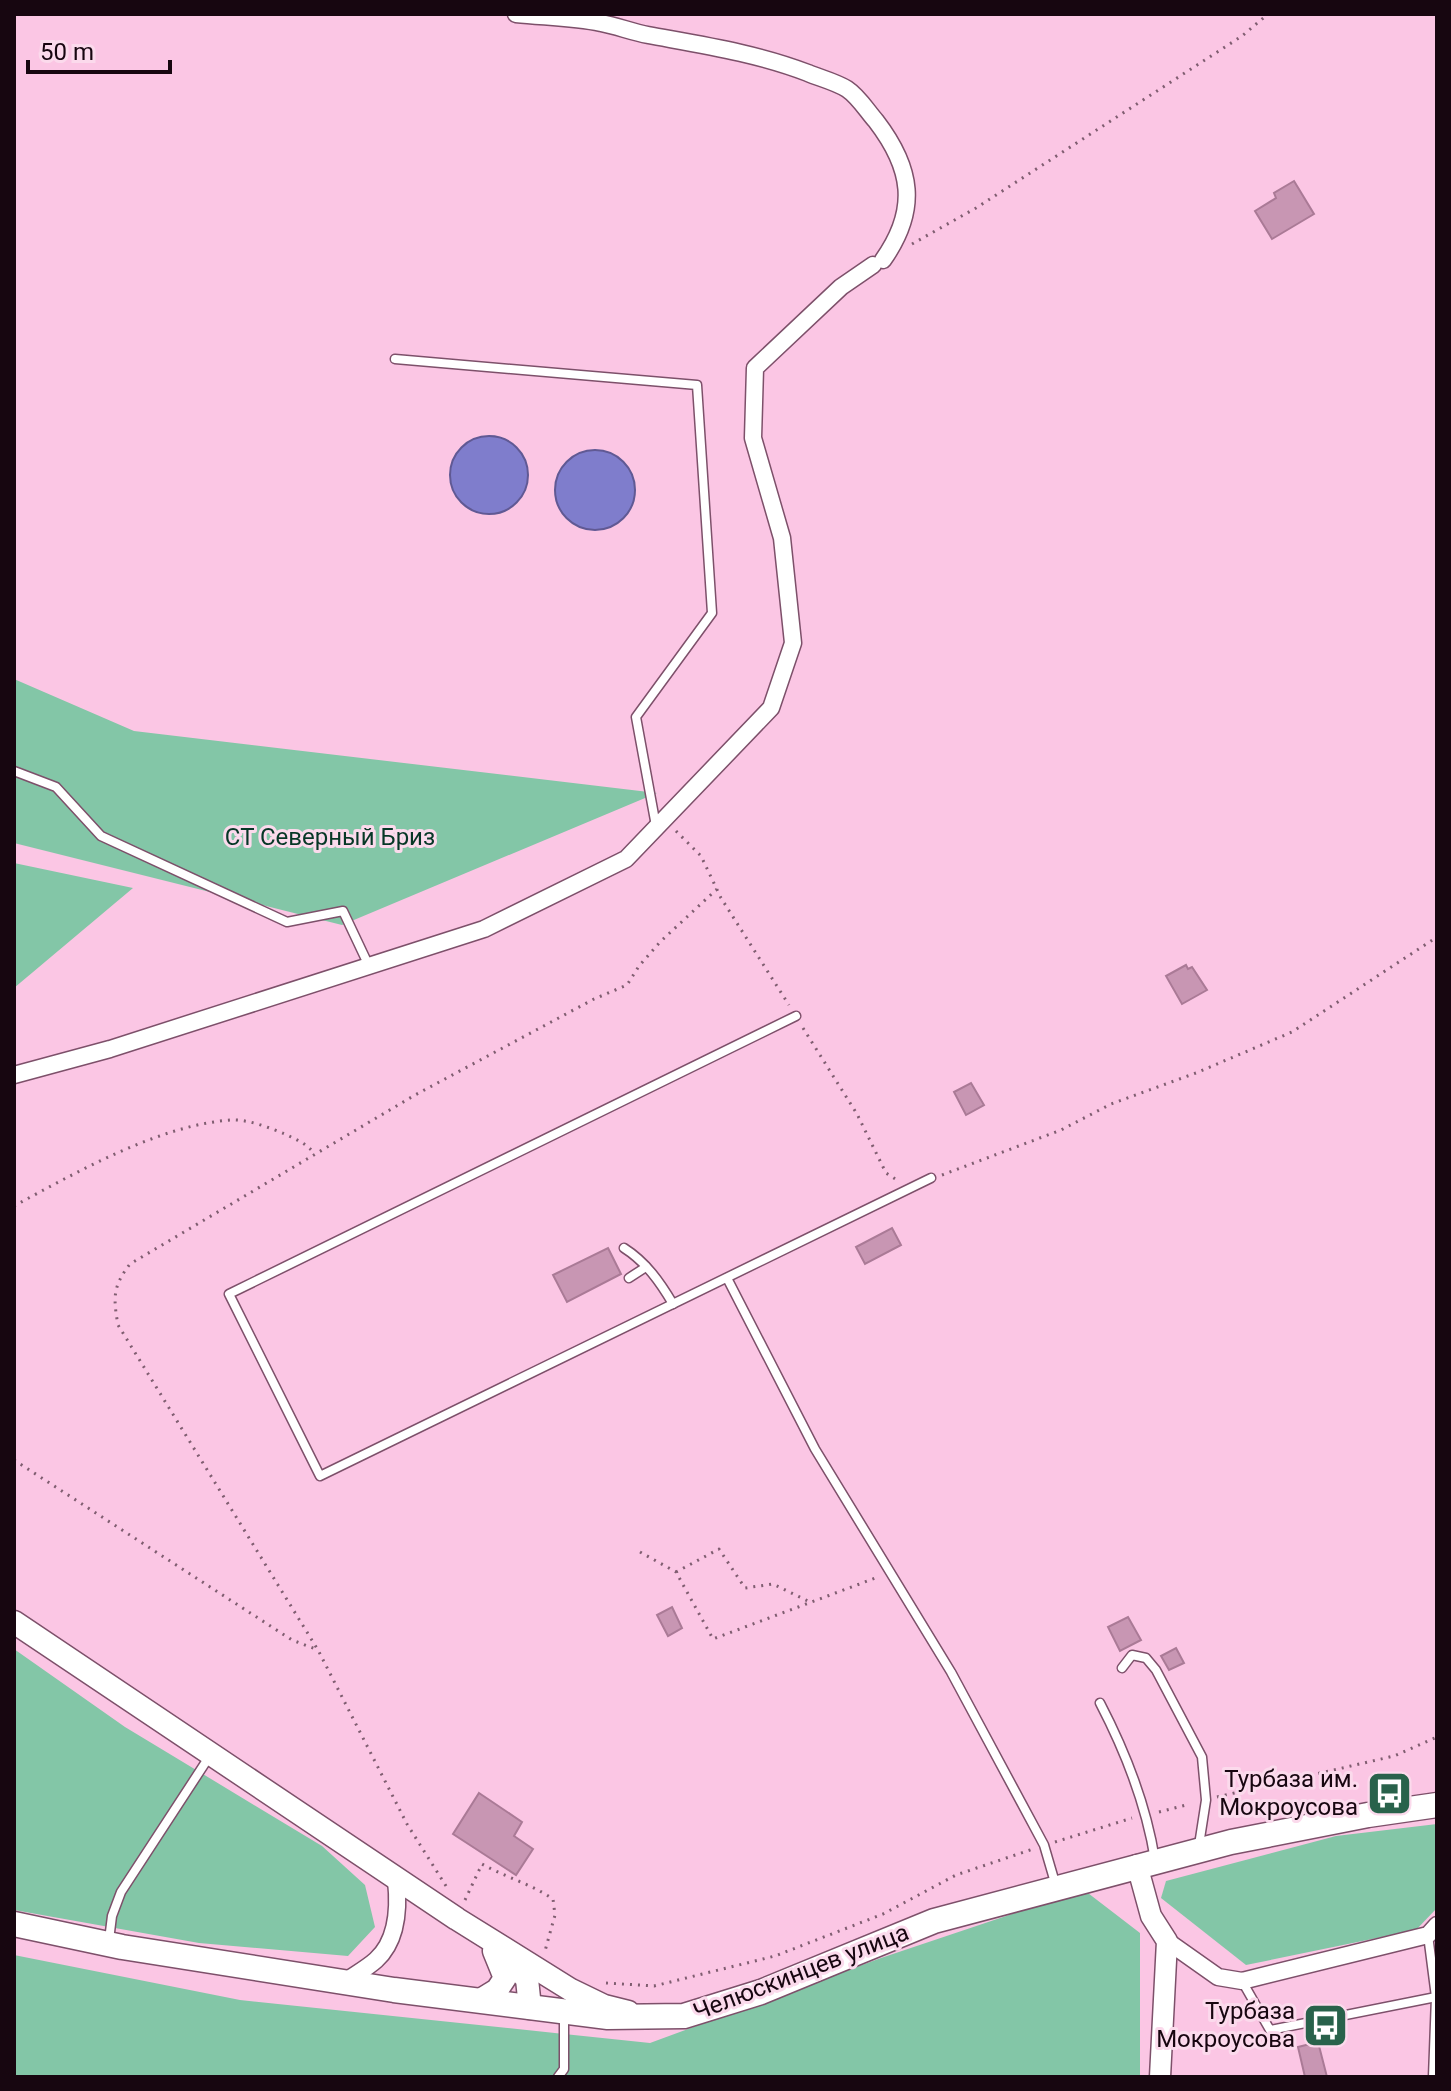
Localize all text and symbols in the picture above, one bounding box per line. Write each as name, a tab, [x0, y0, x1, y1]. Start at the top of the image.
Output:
scale bar	[28, 24, 170, 74]
text: 50 m	[40, 38, 94, 66]
park label: СТ Северный Бриз	[225, 823, 435, 851]
place label: Турбаза им. Мокроусова	[1219, 1765, 1358, 1821]
bus stop icon: Турбаза им. Мокроусова	[1365, 1769, 1413, 1817]
street label: Челюскинцев улица	[689, 1918, 913, 2026]
place label: Турбаза Мокроусова	[1156, 1997, 1295, 2053]
bus stop icon: Турбаза Мокроусова	[1302, 2001, 1350, 2049]

